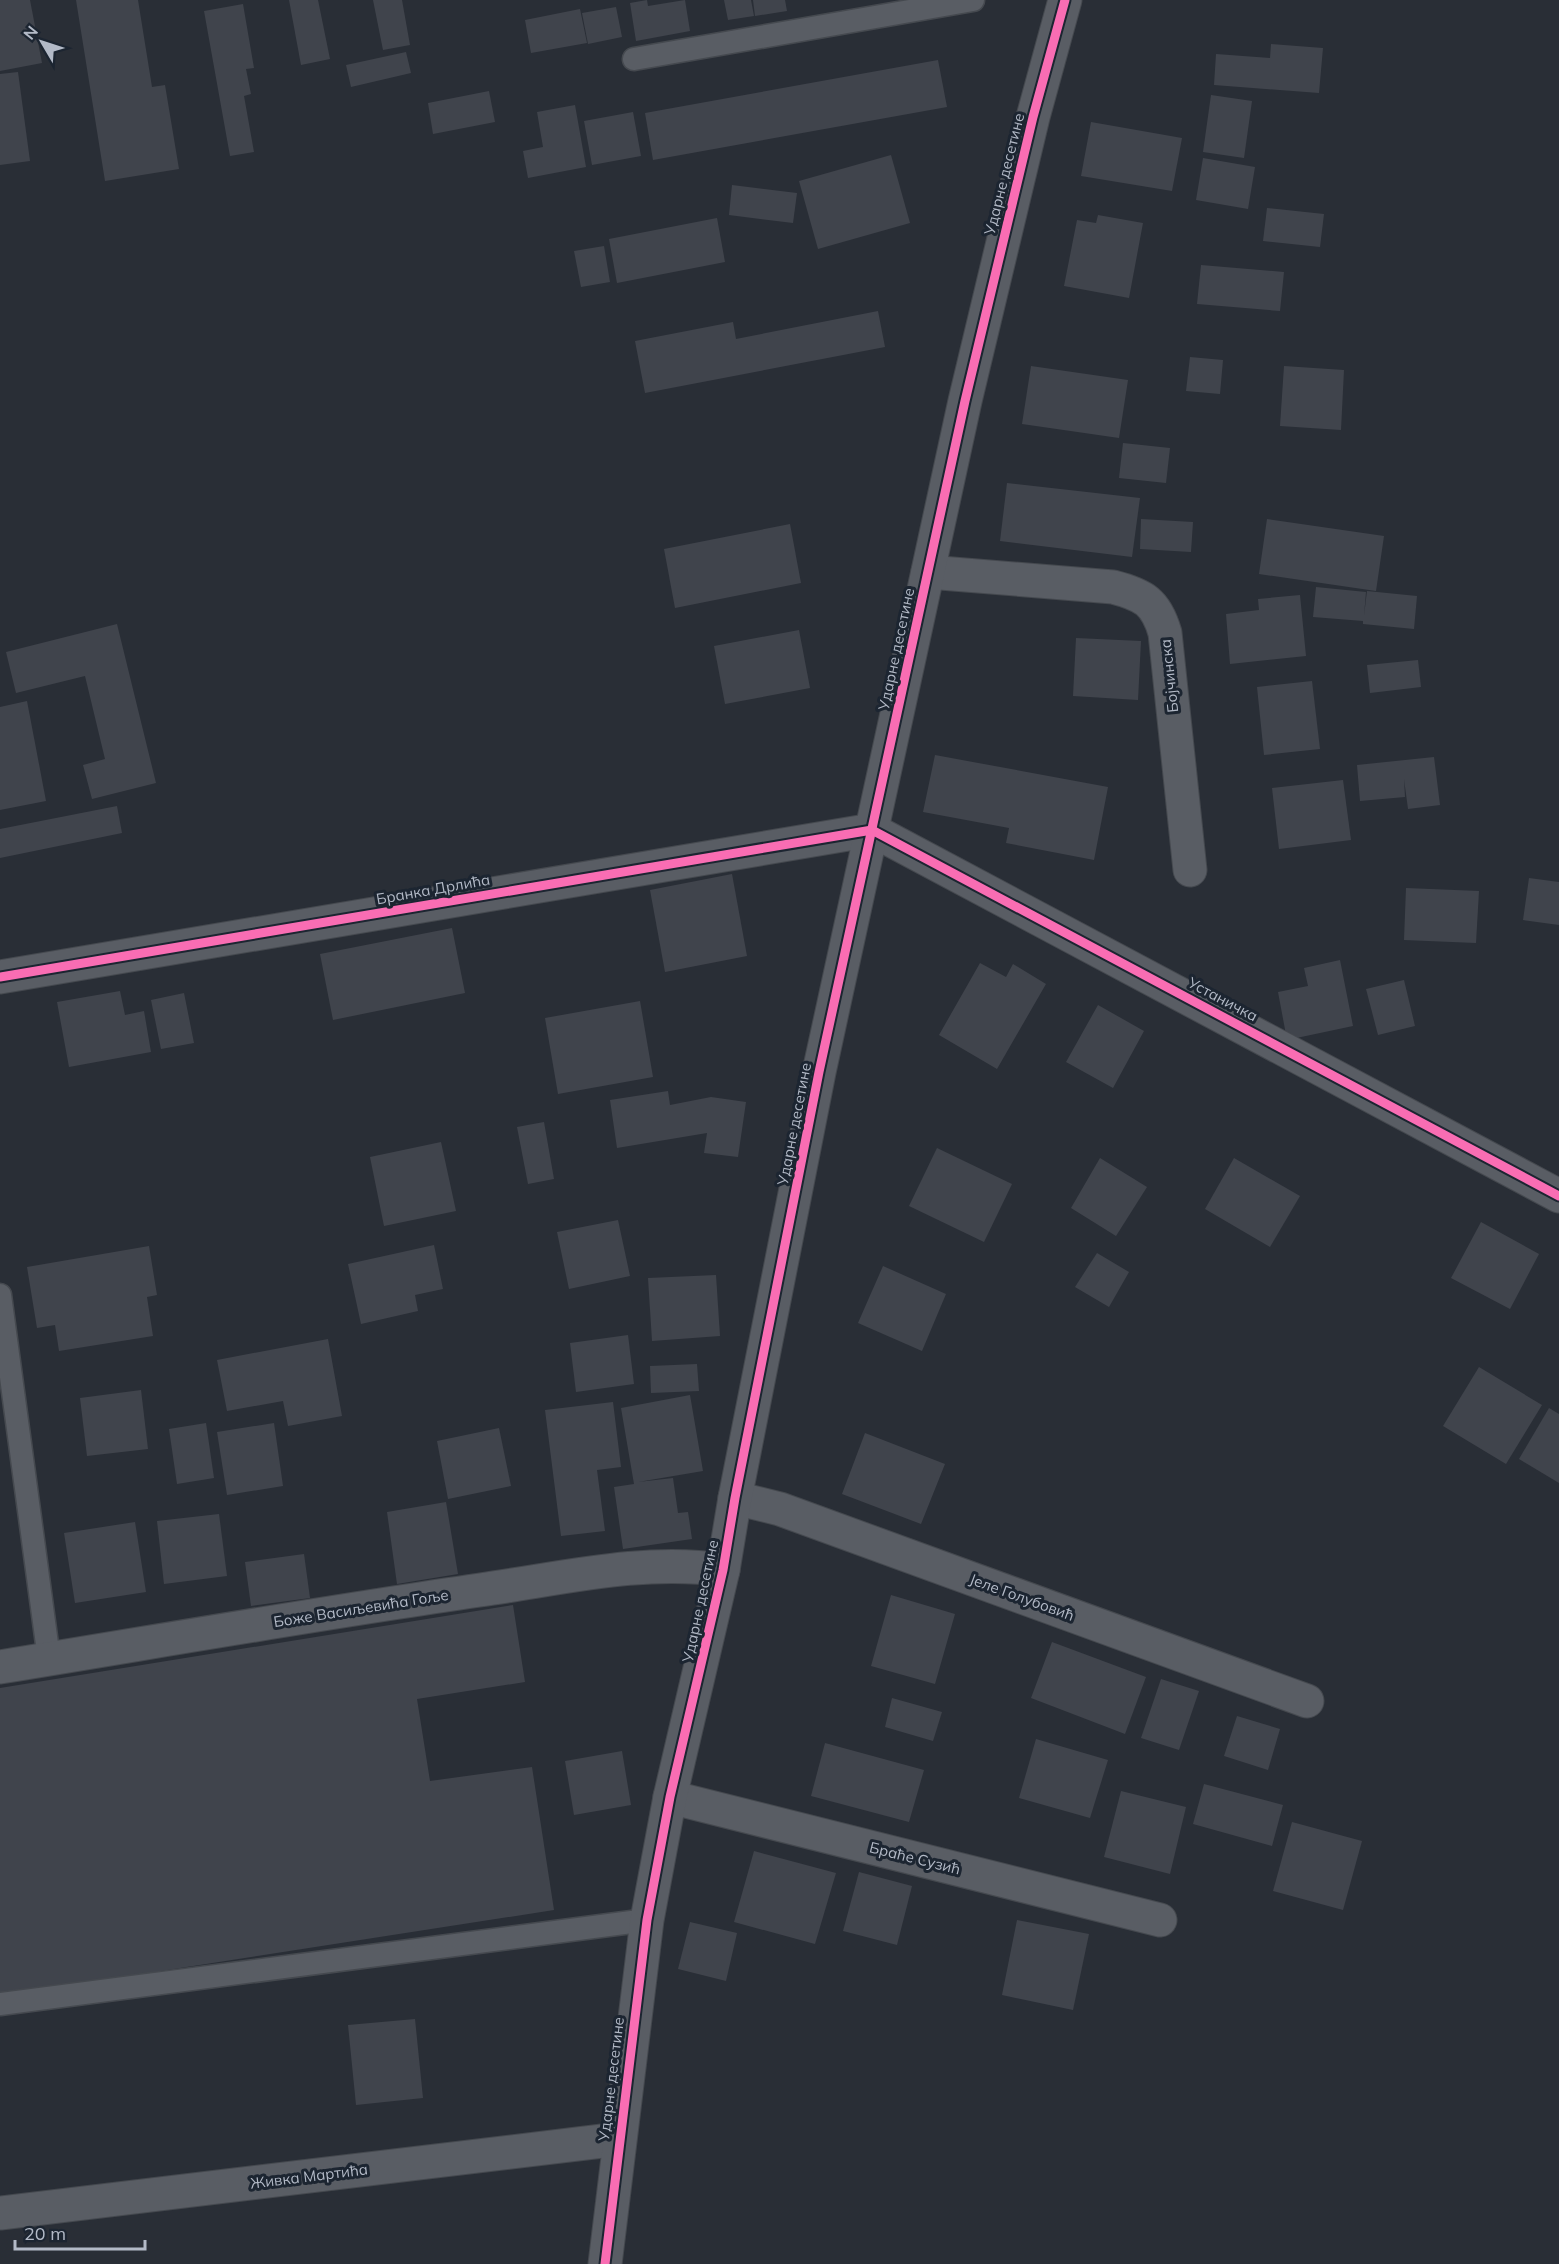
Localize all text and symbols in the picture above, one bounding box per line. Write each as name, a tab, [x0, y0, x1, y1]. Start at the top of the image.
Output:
north arrow	[12, 12, 72, 72]
text: N	[19, 22, 42, 44]
street label: Ударне десетине	[979, 111, 1028, 238]
street label: Ударне десетине	[874, 586, 918, 713]
street label: Бојчинска	[1156, 638, 1182, 714]
street label: Бранка Дрлића	[375, 870, 491, 908]
street label: Устаничка	[1184, 972, 1261, 1025]
street label: Ударне десетине	[773, 1061, 815, 1188]
street label: Ударне десетине	[678, 1538, 722, 1665]
street label: Јеле Голубовић	[967, 1569, 1077, 1625]
street label: Боже Васиљевића Гоље	[272, 1585, 450, 1631]
street label: Браће Сузић	[867, 1838, 963, 1878]
street label: Ударне десетине	[594, 2016, 628, 2143]
street label: Живка Мартића	[249, 2159, 369, 2193]
scale bar	[15, 2213, 146, 2251]
text: 20 m	[24, 2222, 66, 2245]

